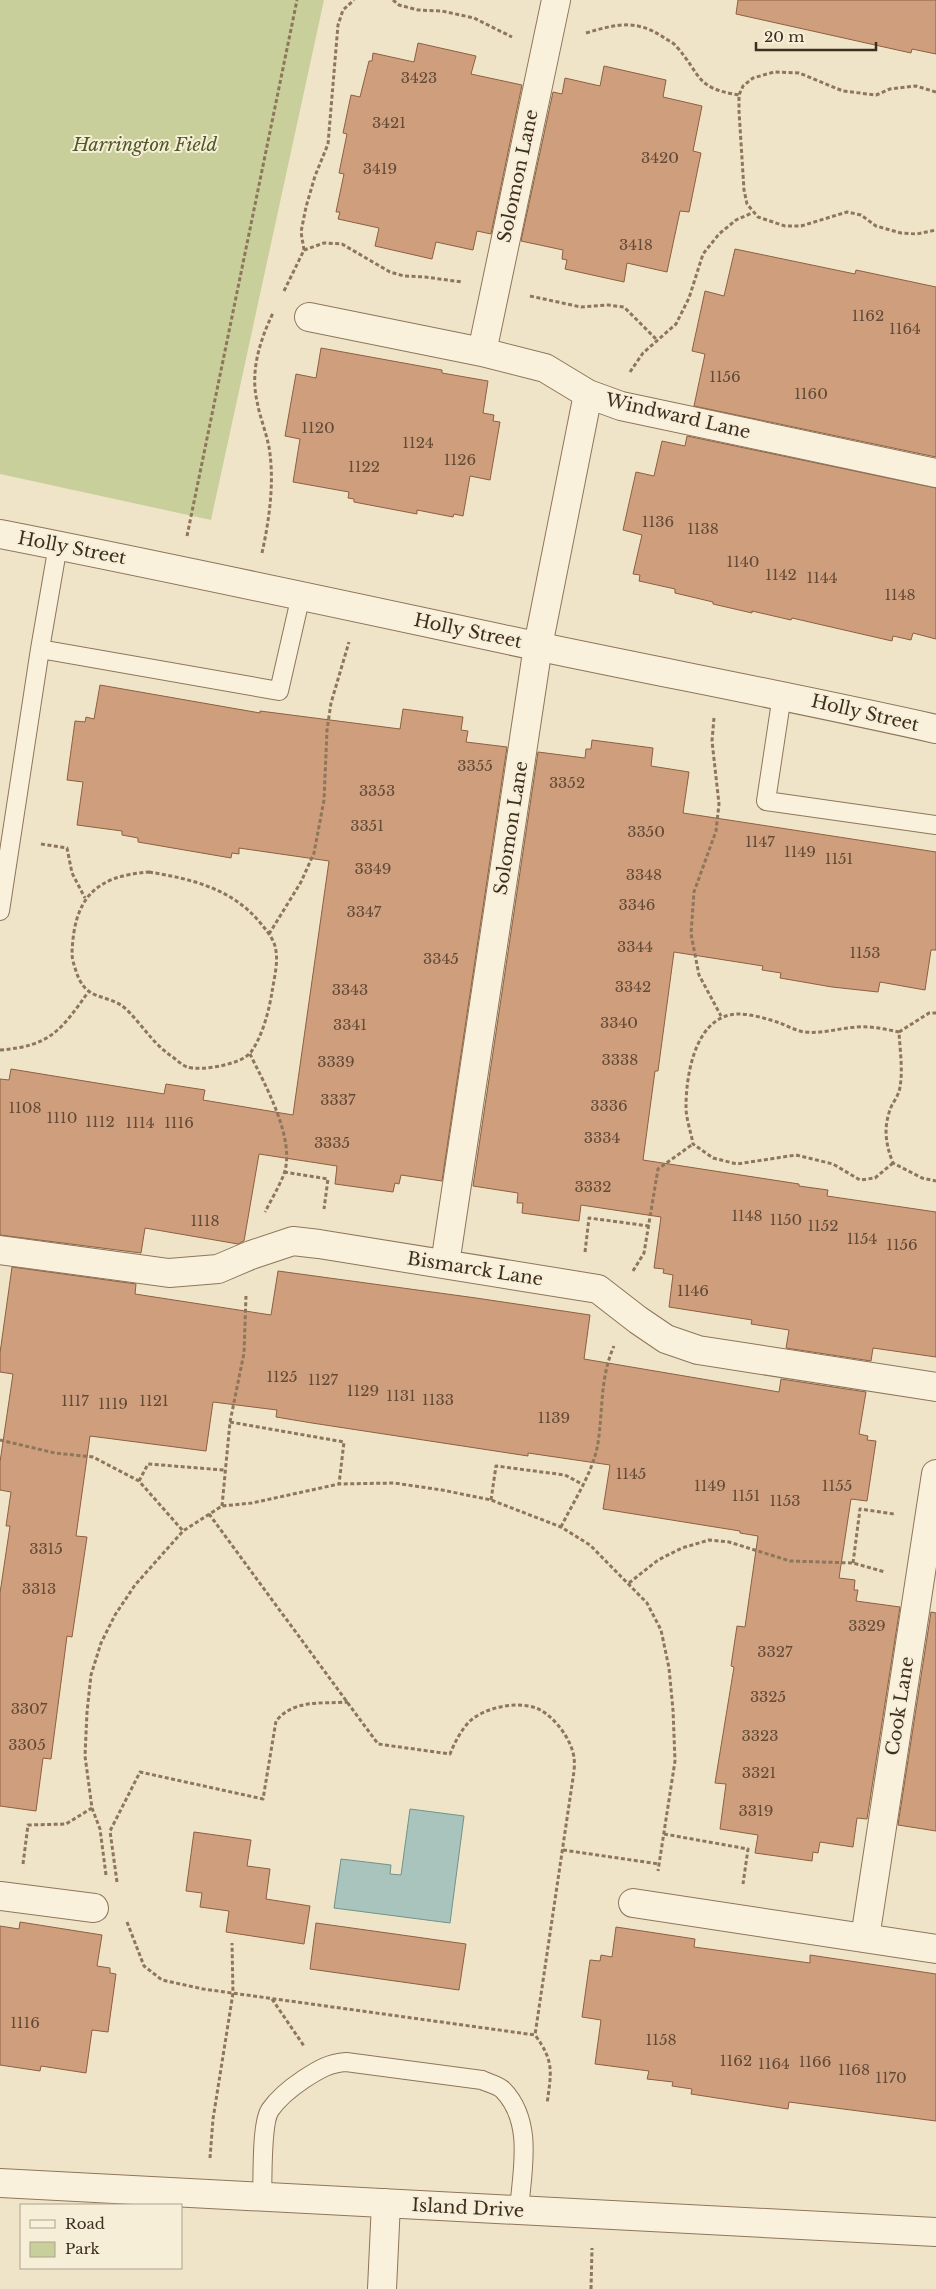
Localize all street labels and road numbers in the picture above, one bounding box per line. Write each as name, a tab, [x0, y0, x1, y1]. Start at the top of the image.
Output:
street label: Solomon Lane	[493, 107, 543, 245]
street label: Windward Lane	[602, 388, 753, 443]
street label: Holly Street	[16, 527, 128, 569]
street label: Holly Street	[412, 609, 524, 653]
street label: Holly Street	[809, 690, 921, 736]
street label: Solomon Lane	[490, 759, 532, 897]
street label: Bismarck Lane	[406, 1247, 544, 1291]
street label: Cook Lane	[881, 1655, 919, 1757]
street label: Island Drive	[411, 2194, 525, 2222]

